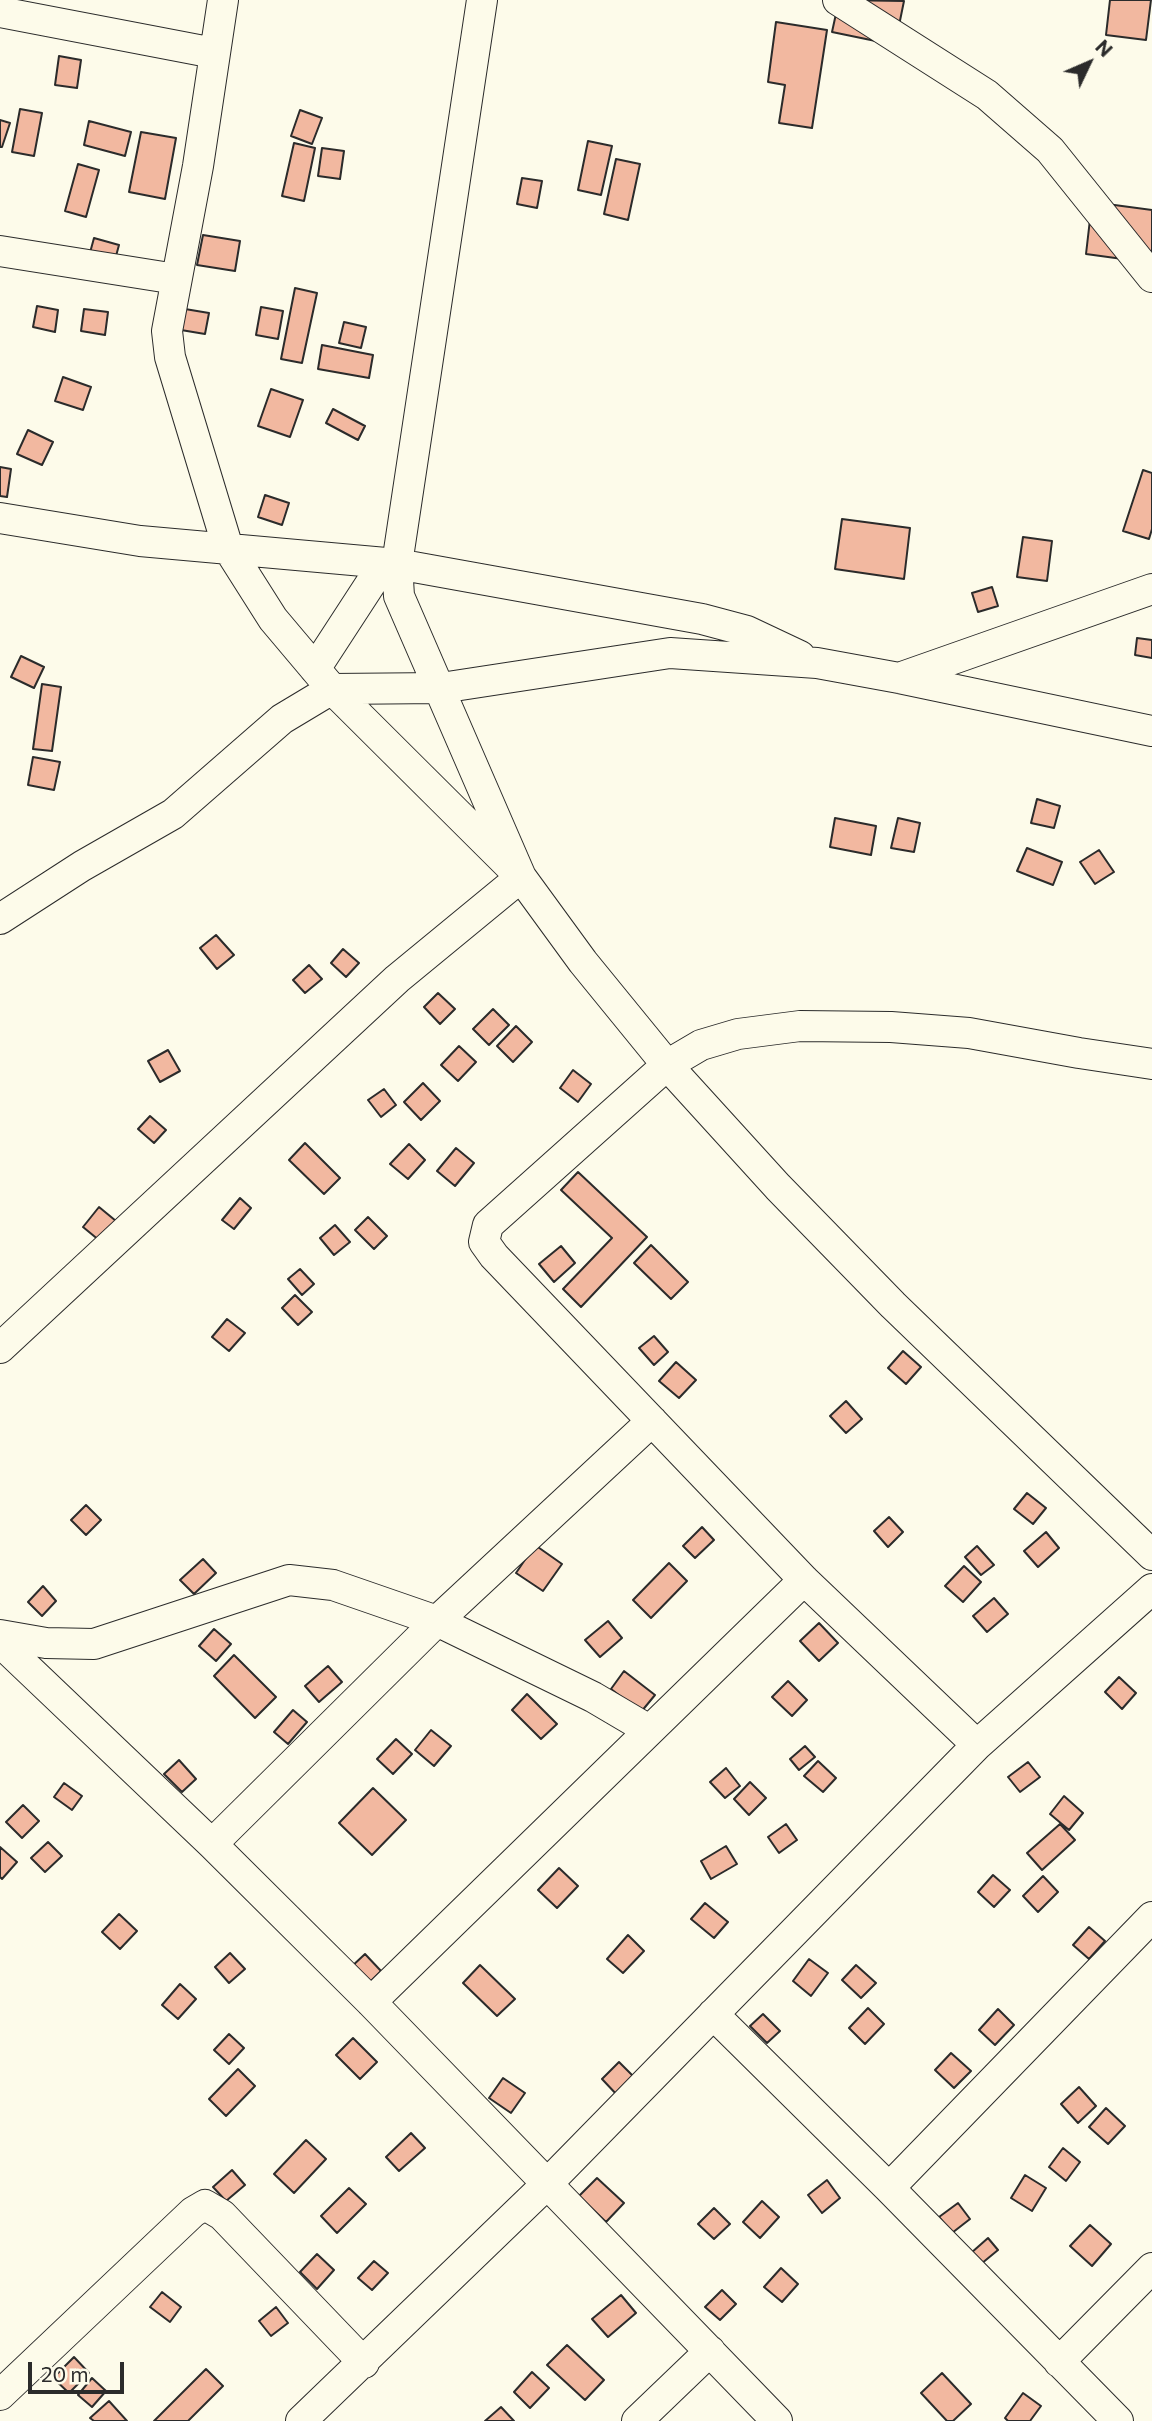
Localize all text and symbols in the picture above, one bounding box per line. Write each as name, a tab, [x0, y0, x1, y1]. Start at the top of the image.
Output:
north arrow	[1054, 28, 1124, 98]
text: N	[1091, 35, 1118, 61]
scale bar	[32, 2348, 128, 2392]
text: 20 m	[41, 2361, 89, 2386]

